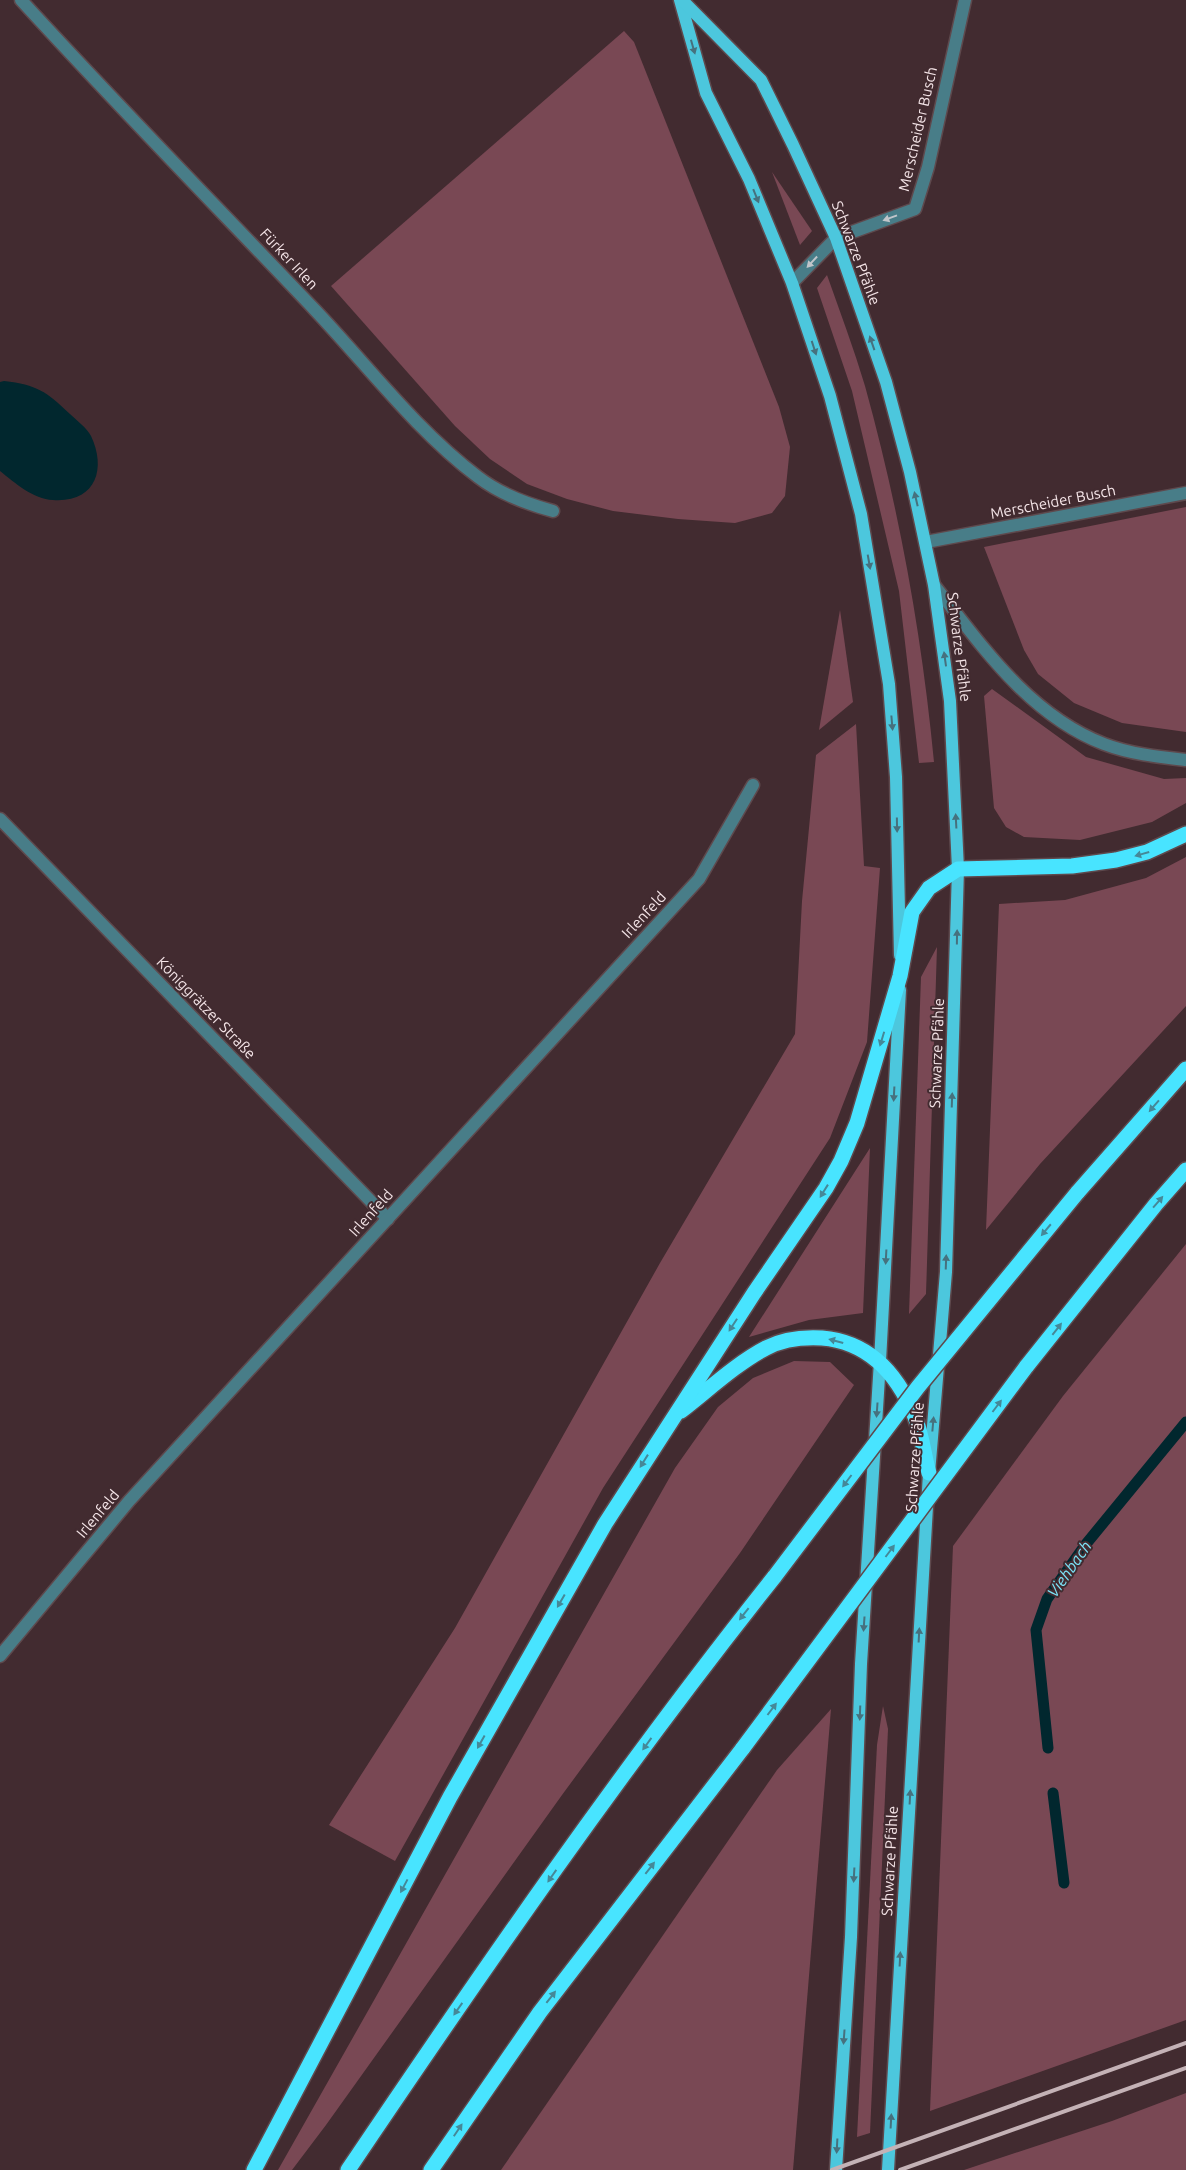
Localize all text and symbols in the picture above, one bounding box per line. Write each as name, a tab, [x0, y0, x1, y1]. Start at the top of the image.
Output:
one-way arrow	[690, 40, 698, 55]
street label: Merscheider Busch	[895, 65, 940, 193]
one-way arrow	[753, 189, 761, 203]
street label: Schwarze Pfähle	[829, 198, 884, 307]
one-way arrow	[882, 215, 897, 222]
street label: Fürker Irlen	[257, 225, 322, 293]
one-way arrow	[806, 256, 818, 268]
one-way arrow	[868, 335, 875, 350]
one-way arrow	[810, 341, 818, 356]
street label: Merscheider Busch	[989, 481, 1117, 522]
one-way arrow	[912, 490, 920, 506]
one-way arrow	[866, 554, 874, 570]
street label: Schwarze Pfähle	[944, 591, 975, 703]
one-way arrow	[940, 650, 948, 666]
one-way arrow	[889, 715, 897, 731]
one-way arrow	[951, 812, 959, 828]
one-way arrow	[893, 818, 901, 834]
one-way arrow	[1134, 850, 1149, 858]
street label: Irlenfeld	[618, 888, 669, 941]
one-way arrow	[953, 929, 961, 945]
street label: Königgrätzer Straße	[153, 953, 259, 1062]
street label: Schwarze Pfähle	[926, 998, 947, 1108]
one-way arrow	[877, 1032, 885, 1047]
one-way arrow	[890, 1087, 898, 1103]
one-way arrow	[948, 1091, 956, 1107]
one-way arrow	[1148, 1099, 1159, 1112]
one-way arrow	[819, 1184, 829, 1197]
street label: Irlenfeld	[345, 1186, 396, 1240]
one-way arrow	[1152, 1196, 1164, 1208]
one-way arrow	[1040, 1223, 1051, 1236]
one-way arrow	[881, 1249, 889, 1265]
one-way arrow	[942, 1254, 950, 1270]
one-way arrow	[728, 1318, 737, 1331]
one-way arrow	[1051, 1323, 1062, 1336]
one-way arrow	[829, 1337, 844, 1345]
one-way arrow	[992, 1399, 1002, 1413]
street label: Schwarze Pfähle	[902, 1401, 927, 1512]
one-way arrow	[873, 1402, 881, 1418]
one-way arrow	[929, 1416, 937, 1432]
one-way arrow	[639, 1455, 648, 1468]
one-way arrow	[842, 1474, 852, 1488]
street label: Irlenfeld	[73, 1486, 122, 1541]
water label: Viehbach	[1043, 1537, 1095, 1601]
one-way arrow	[884, 1545, 895, 1558]
one-way arrow	[556, 1594, 565, 1608]
one-way arrow	[739, 1608, 750, 1621]
one-way arrow	[859, 1617, 867, 1633]
one-way arrow	[916, 1626, 924, 1642]
one-way arrow	[766, 1703, 777, 1716]
one-way arrow	[855, 1705, 863, 1721]
one-way arrow	[476, 1736, 485, 1749]
one-way arrow	[641, 1737, 652, 1750]
one-way arrow	[906, 1789, 914, 1805]
street label: Schwarze Pfähle	[878, 1806, 901, 1916]
one-way arrow	[645, 1862, 656, 1875]
one-way arrow	[849, 1867, 857, 1883]
one-way arrow	[547, 1869, 557, 1883]
one-way arrow	[400, 1878, 408, 1893]
one-way arrow	[897, 1951, 905, 1967]
one-way arrow	[546, 1990, 557, 2003]
one-way arrow	[453, 2002, 463, 2016]
one-way arrow	[840, 2029, 848, 2045]
one-way arrow	[887, 2113, 895, 2129]
one-way arrow	[453, 2123, 463, 2136]
one-way arrow	[833, 2138, 841, 2154]

